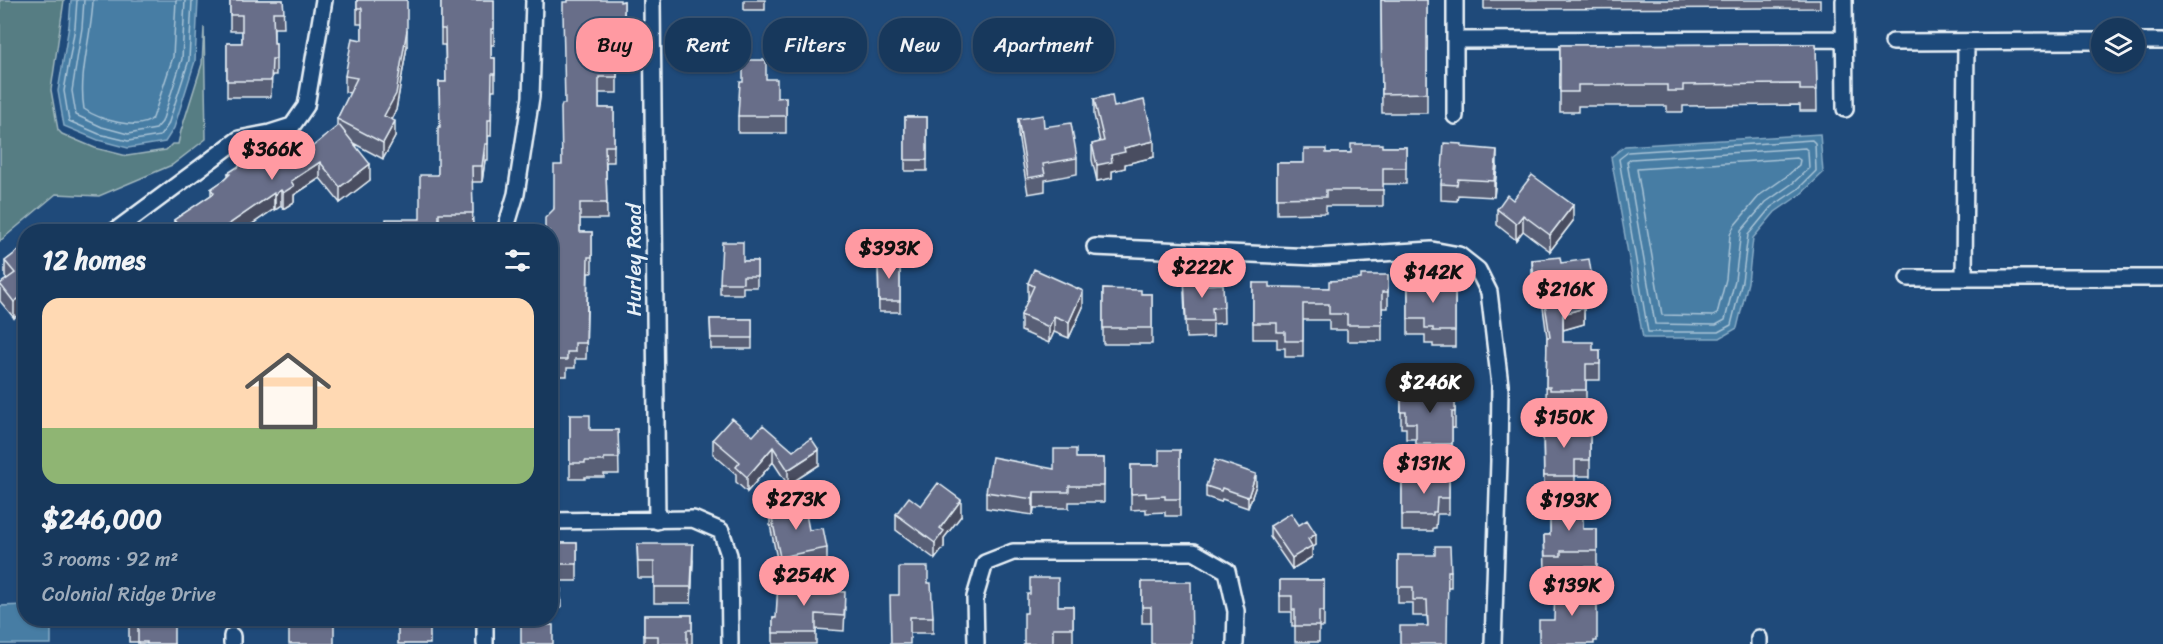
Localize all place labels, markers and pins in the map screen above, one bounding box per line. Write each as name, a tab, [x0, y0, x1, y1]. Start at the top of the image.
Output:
pin: $366K	[230, 130, 314, 181]
pin: $393K	[847, 229, 931, 280]
pin: $222K	[1160, 248, 1244, 299]
pin: $142K	[1391, 253, 1475, 304]
pin: $216K	[1523, 270, 1607, 321]
pin: $246K	[1388, 363, 1472, 414]
pin: $150K	[1522, 398, 1606, 449]
pin: $131K	[1382, 444, 1466, 495]
pin: $273K	[754, 480, 838, 531]
pin: $193K	[1527, 481, 1611, 532]
pin: $254K	[762, 556, 846, 607]
pin: $139K	[1530, 566, 1614, 617]

